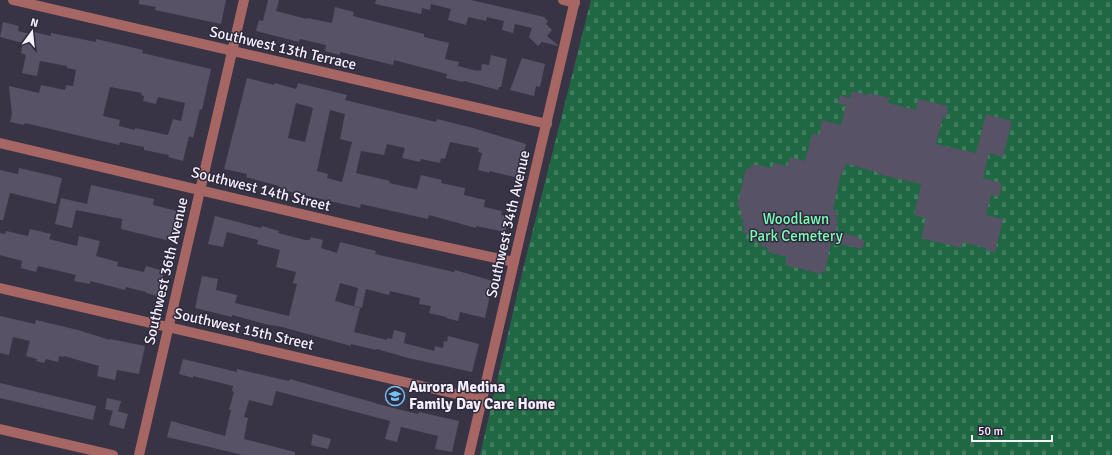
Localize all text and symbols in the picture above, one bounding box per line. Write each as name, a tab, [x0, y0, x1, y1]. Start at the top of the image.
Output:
north arrow	[12, 12, 52, 52]
text: N	[29, 16, 40, 30]
street label: Southwest 13th Terrace	[208, 22, 358, 74]
street label: Southwest 34th Avenue	[482, 149, 534, 299]
street label: Southwest 14th Street	[190, 163, 332, 215]
street label: Southwest 36th Avenue	[140, 196, 192, 346]
park label: Woodlawn Park Cemetery	[749, 210, 843, 245]
street label: Southwest 15th Street	[172, 304, 316, 354]
place label: Aurora Medina Family Day Care Home	[409, 378, 555, 413]
school or university icon: Aurora Medina Family Day Care Home	[384, 385, 406, 407]
scale bar	[972, 417, 1052, 443]
text: 50 m	[978, 424, 1003, 439]

